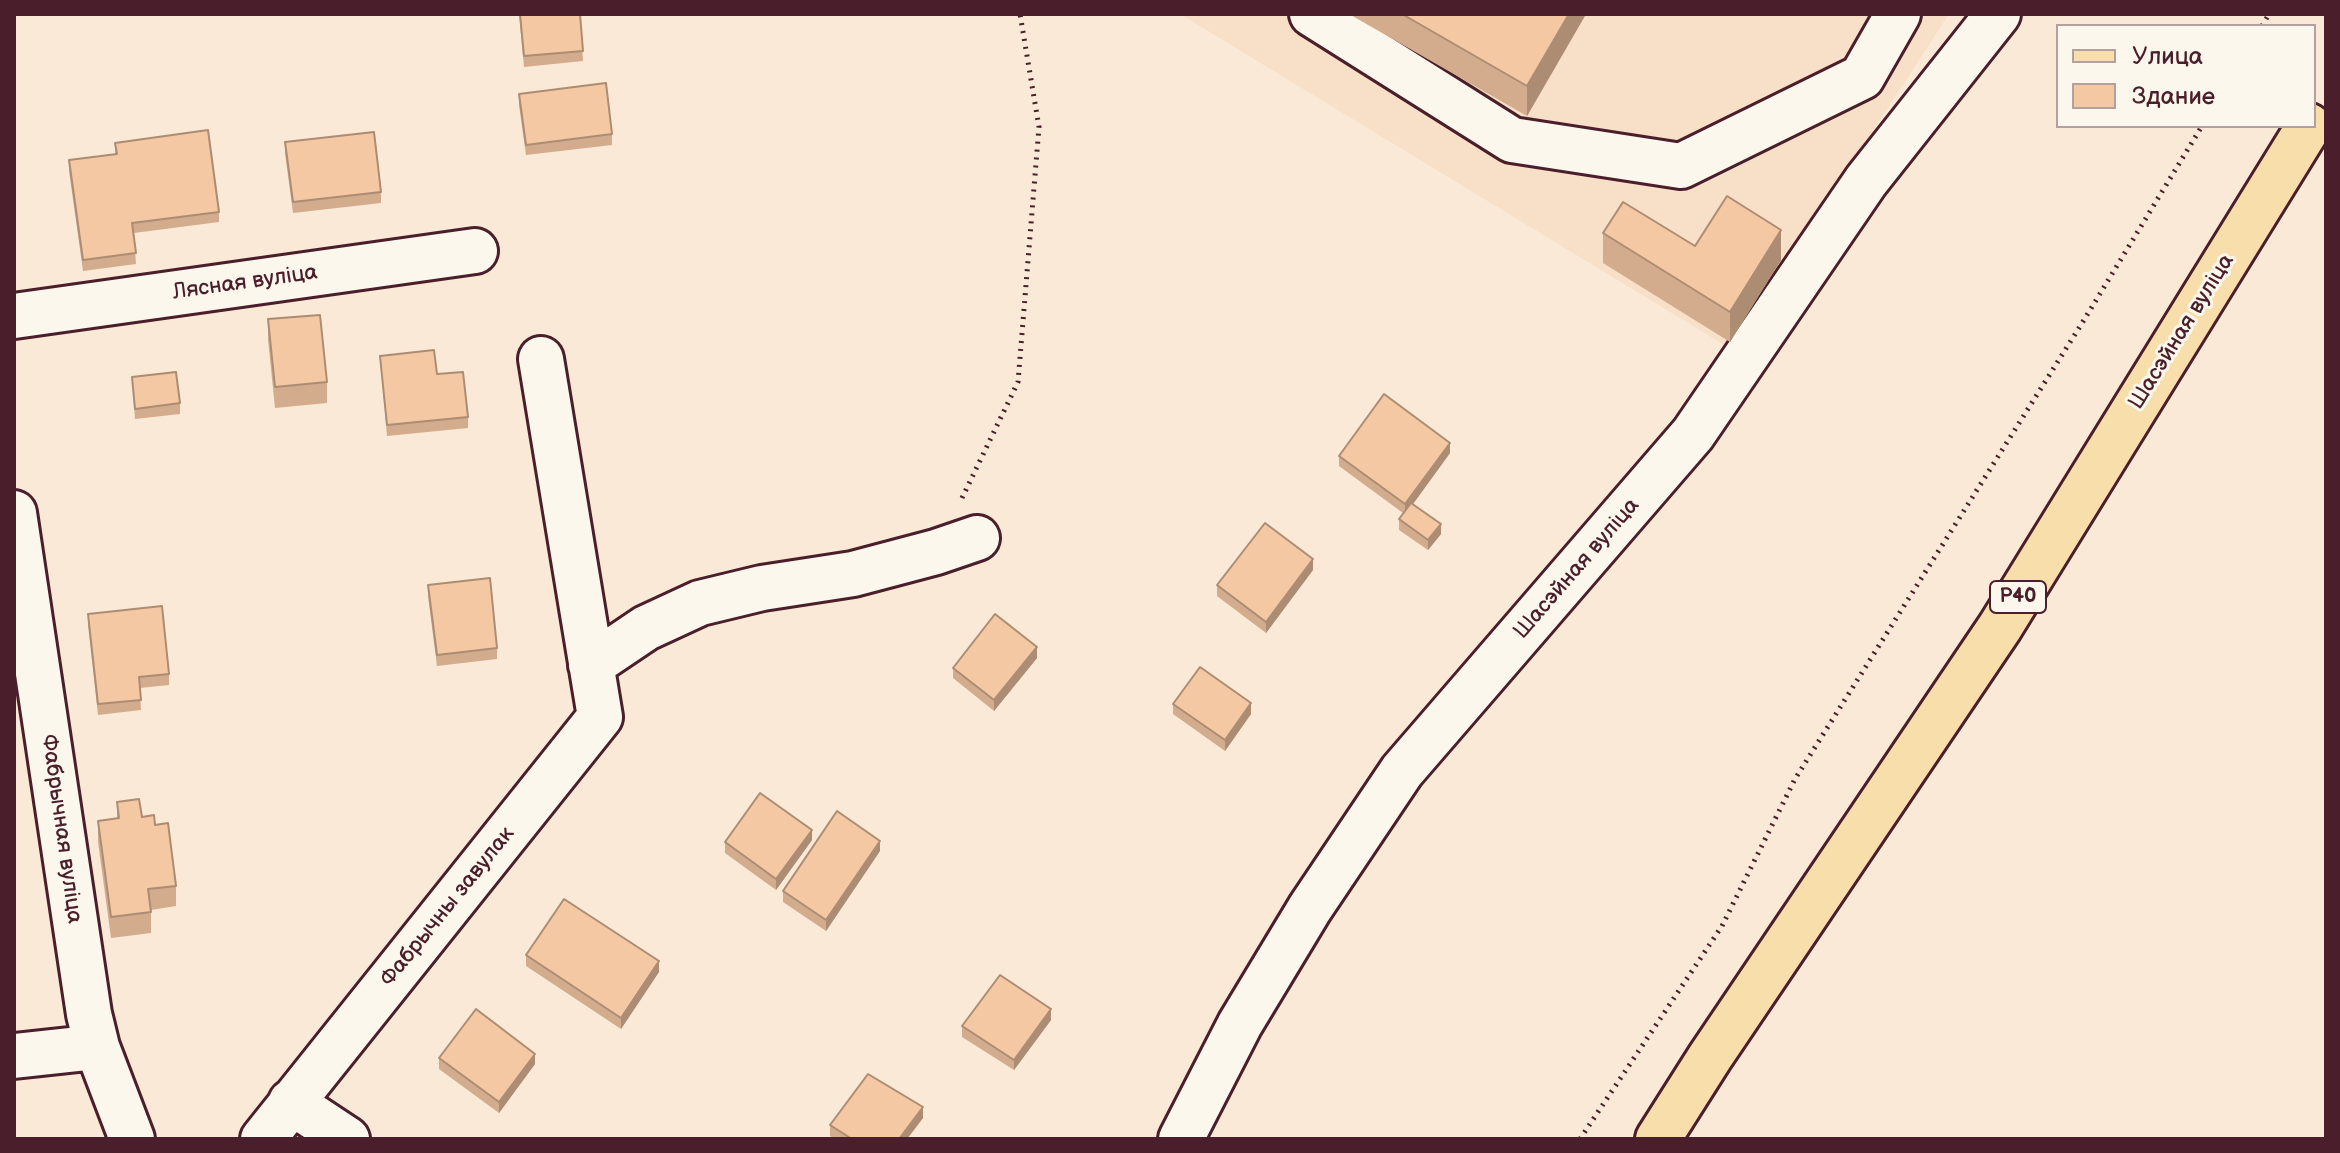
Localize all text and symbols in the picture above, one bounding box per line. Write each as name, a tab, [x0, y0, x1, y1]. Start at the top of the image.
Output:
legend	[2056, 24, 2316, 128]
text: Улица	[2132, 42, 2203, 71]
text: Здание	[2132, 82, 2215, 111]
street label: Шасэйная вуліца	[2124, 249, 2240, 415]
street label: Лясная вуліца	[171, 260, 319, 306]
street label: Шасэйная вуліца	[1509, 493, 1645, 645]
road number: Р40	[1990, 581, 2046, 613]
street label: Фабрычная вуліца	[35, 733, 87, 925]
street label: Фабрычны завулак	[375, 822, 521, 992]

